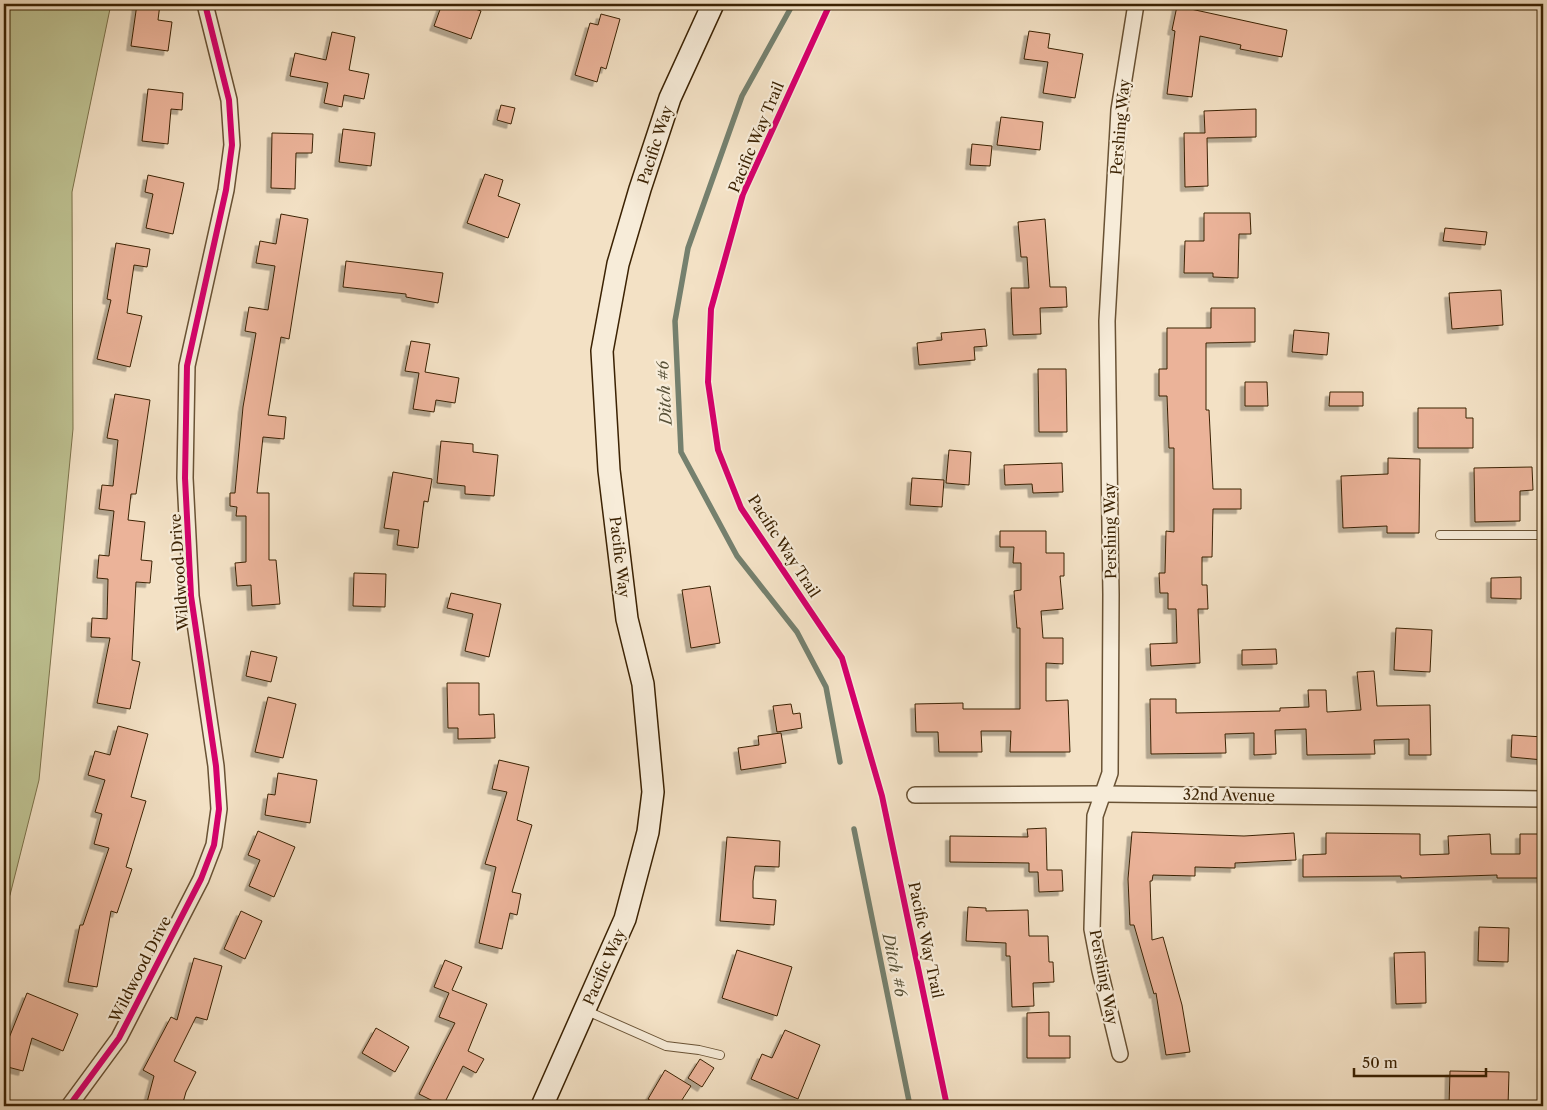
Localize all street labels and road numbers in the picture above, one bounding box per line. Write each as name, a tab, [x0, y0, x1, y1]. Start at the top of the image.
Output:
street label: Pacific Way Trail	[724, 78, 788, 195]
street label: Pershing Way	[1106, 78, 1134, 176]
street label: Pacific Way	[633, 103, 677, 187]
street label: Pershing Way	[1100, 482, 1120, 579]
street label: Pacific Way Trail	[744, 491, 825, 601]
street label: Wildwood Drive	[165, 513, 193, 632]
street label: Pacific Way	[606, 515, 634, 599]
street label: 32nd Avenue	[1183, 785, 1275, 805]
street label: Pacific Way Trail	[904, 880, 948, 1000]
street label: Wildwood Drive	[105, 913, 175, 1026]
street label: Pacific Way	[579, 925, 630, 1008]
street label: Pershing Way	[1085, 928, 1123, 1027]

